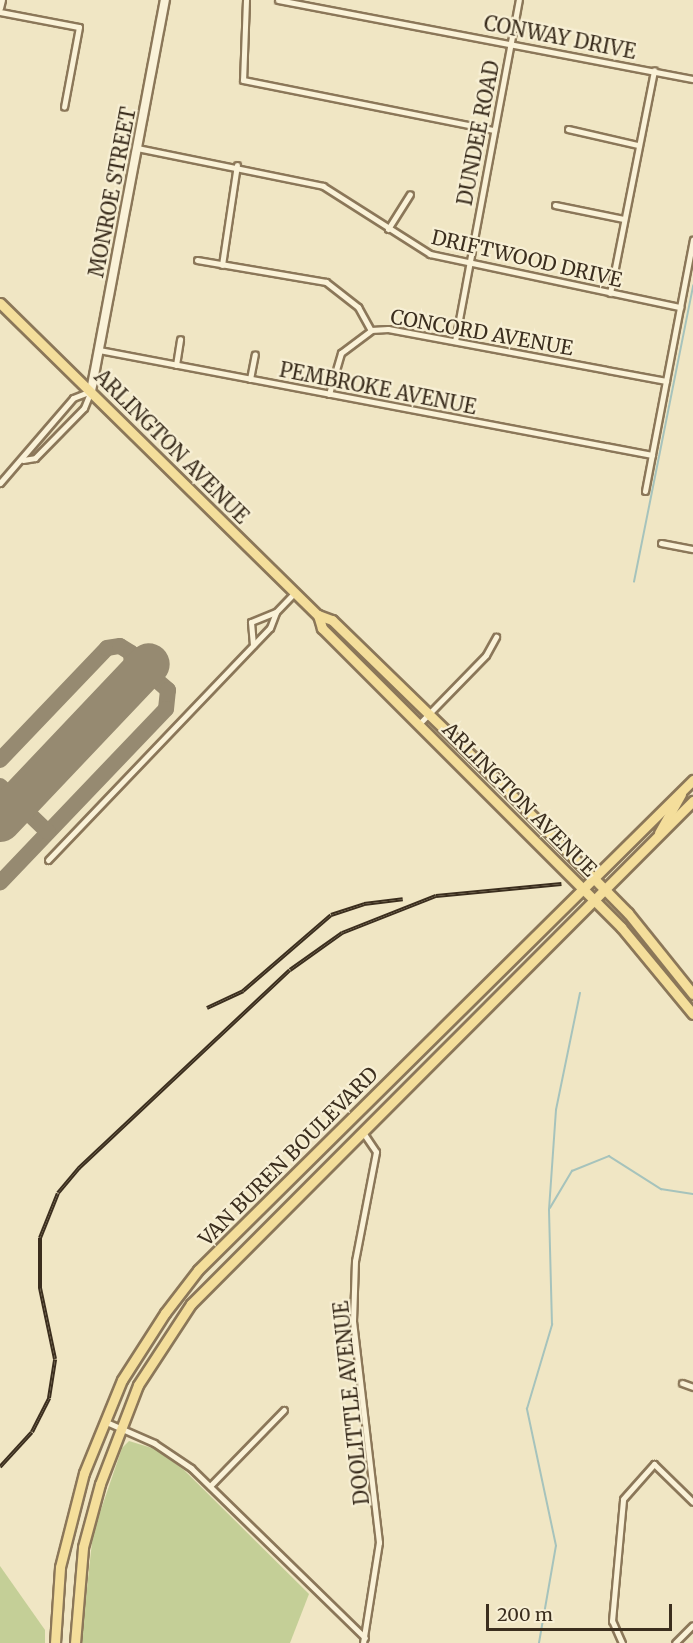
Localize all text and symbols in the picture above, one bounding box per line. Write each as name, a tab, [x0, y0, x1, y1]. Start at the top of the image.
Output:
street label: CONWAY DRIVE	[482, 10, 638, 64]
street label: DUNDEE ROAD	[452, 59, 504, 207]
street label: MONROE STREET	[84, 105, 140, 279]
street label: DRIFTWOOD DRIVE	[429, 224, 625, 292]
street label: CONCORD AVENUE	[389, 304, 575, 360]
street label: PEMBROKE AVENUE	[277, 357, 479, 419]
street label: ARLINGTON AVENUE	[90, 364, 254, 528]
street label: ARLINGTON AVENUE	[438, 717, 602, 881]
street label: VAN BUREN BOULEVARD	[194, 1062, 382, 1250]
street label: DOOLITTLE AVENUE	[328, 1300, 374, 1506]
scale bar	[489, 1592, 675, 1630]
text: 200 m	[497, 1603, 553, 1626]

